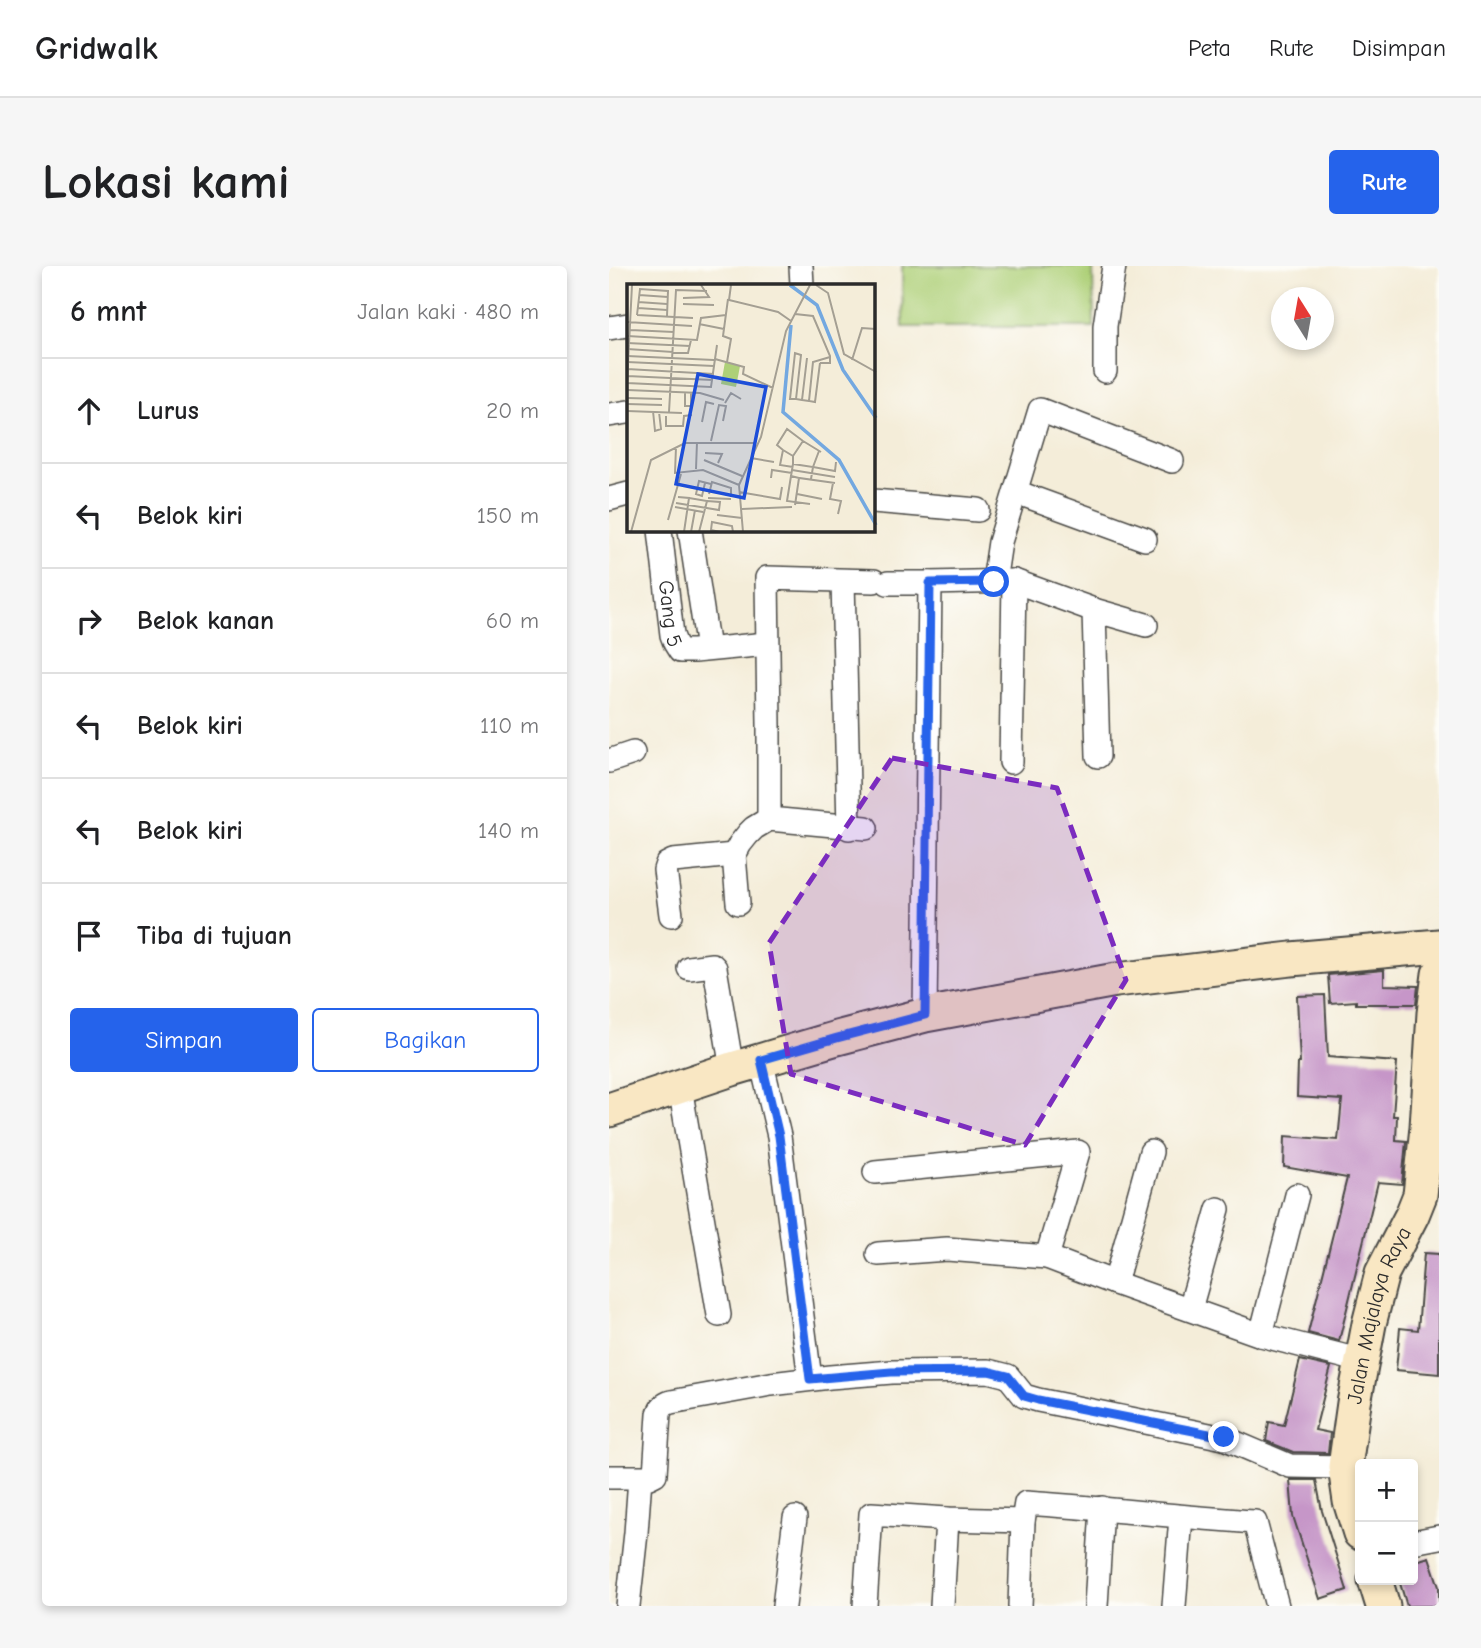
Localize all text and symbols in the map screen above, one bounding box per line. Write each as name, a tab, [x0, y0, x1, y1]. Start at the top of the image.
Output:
text: Gridwalk	[35, 29, 158, 67]
text: Peta	[1188, 34, 1231, 62]
text: Rute	[1269, 34, 1314, 62]
text: Disimpan	[1352, 34, 1446, 62]
button: Rute	[1329, 150, 1439, 214]
text: Lokasi kami	[42, 154, 290, 210]
inset map	[627, 284, 875, 532]
north arrow	[1271, 287, 1334, 350]
text: 6 mnt	[70, 294, 146, 329]
text: Jalan kaki · 480 m	[357, 298, 539, 325]
icon: ahead	[70, 392, 108, 430]
text: Lurus	[137, 396, 199, 426]
text: 20 m	[486, 397, 539, 424]
icon: left	[70, 497, 108, 535]
text: Belok kiri	[137, 501, 243, 531]
text: 150 m	[477, 502, 539, 529]
route start	[978, 566, 1009, 597]
street label: Gang 5	[654, 579, 687, 650]
icon: right	[70, 602, 108, 640]
text: Belok kanan	[137, 606, 274, 636]
text: 60 m	[486, 607, 539, 634]
icon: left	[70, 707, 108, 745]
text: Belok kiri	[137, 711, 243, 741]
text: 110 m	[480, 712, 539, 739]
icon: left	[70, 812, 108, 850]
text: Belok kiri	[137, 816, 243, 846]
text: 140 m	[478, 817, 539, 844]
icon: arrive	[70, 917, 108, 955]
text: Tiba di tujuan	[137, 921, 292, 951]
button: Simpan	[70, 1008, 298, 1072]
button: Bagikan	[312, 1008, 539, 1072]
street label: Jalan Majalaya Raya	[1342, 1223, 1416, 1406]
route end	[1208, 1421, 1239, 1452]
map controls	[1355, 1459, 1418, 1585]
button: +	[1355, 1459, 1418, 1522]
button: −	[1355, 1522, 1418, 1585]

